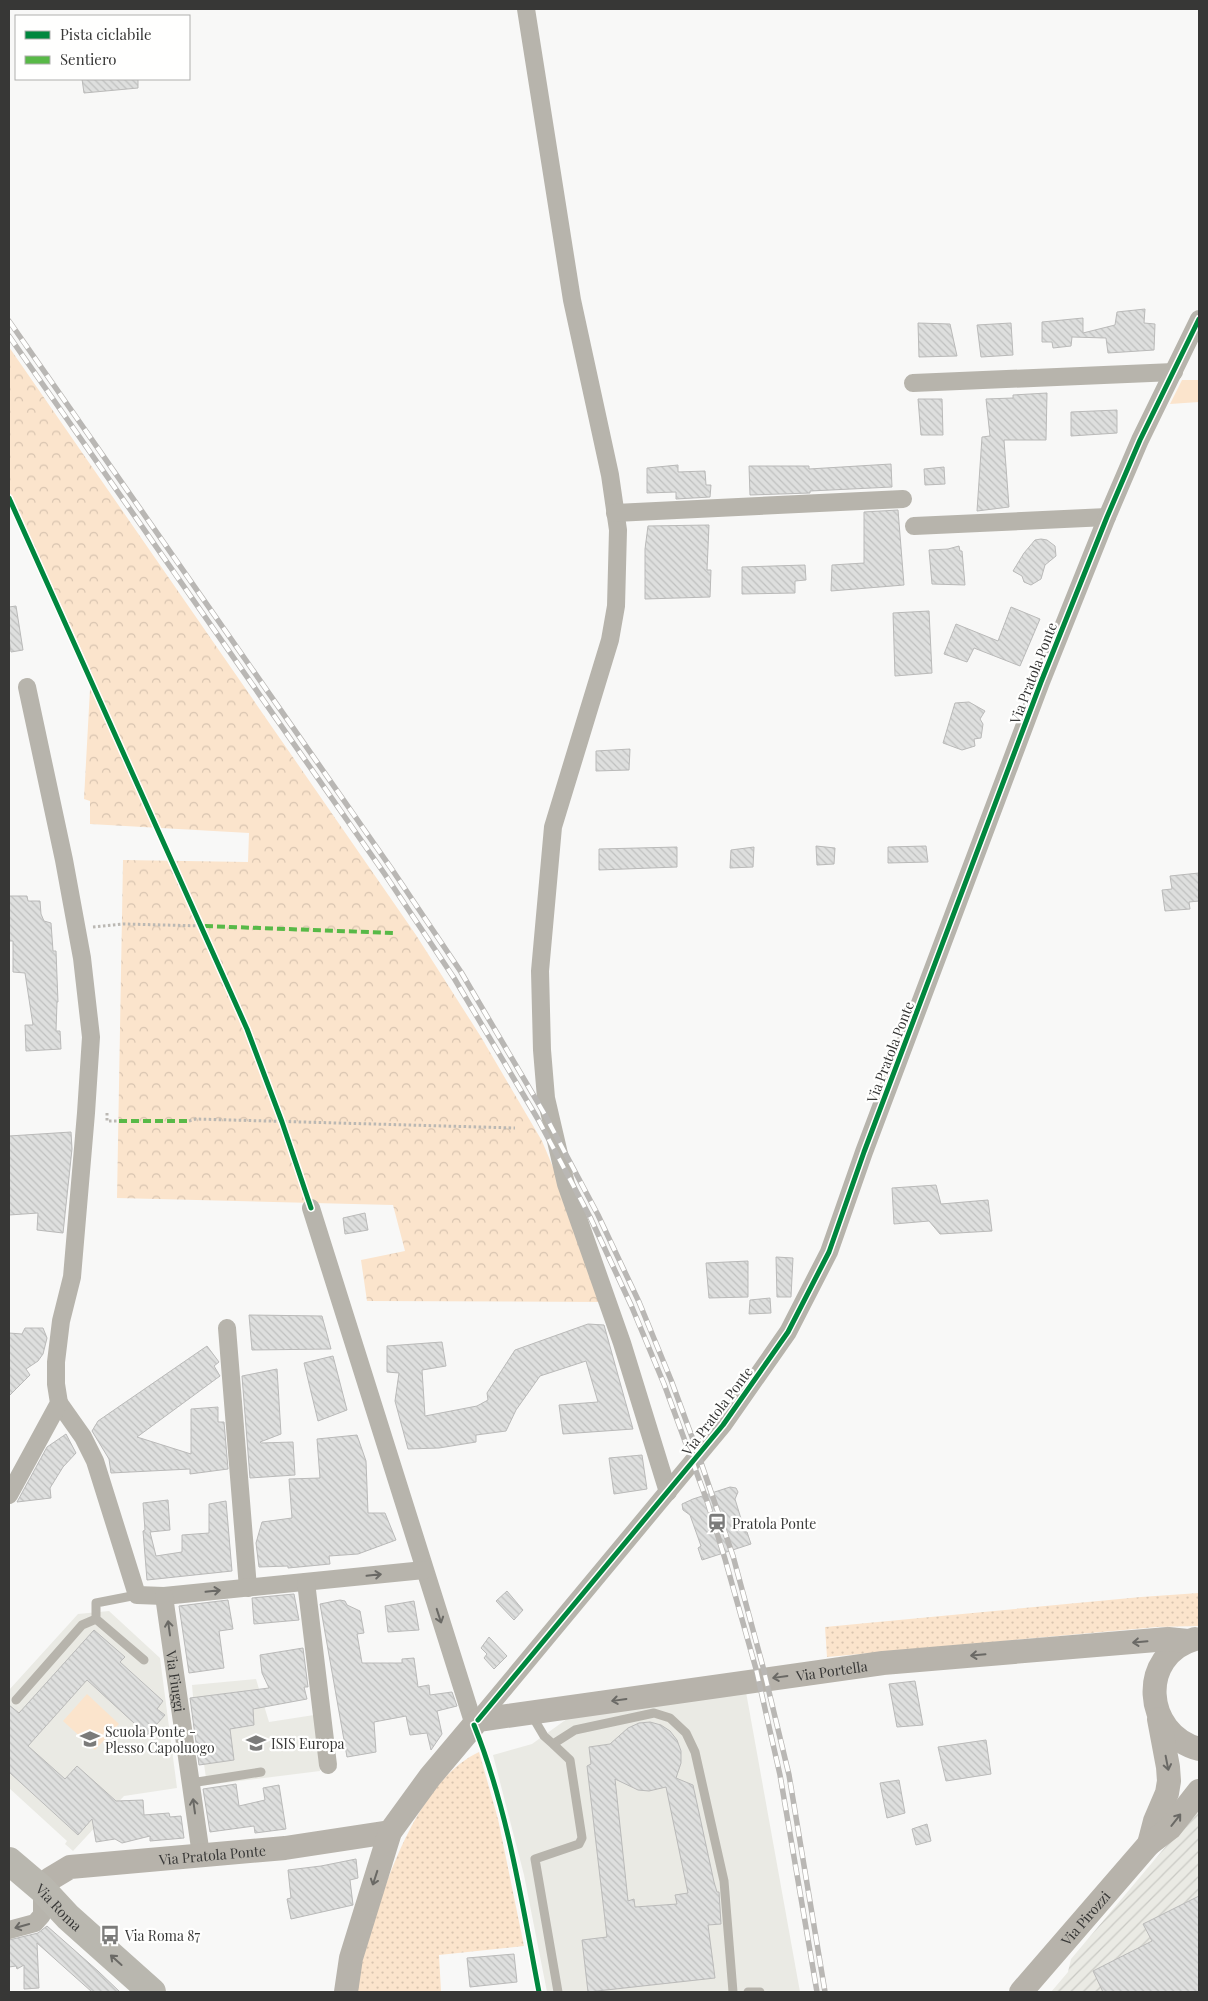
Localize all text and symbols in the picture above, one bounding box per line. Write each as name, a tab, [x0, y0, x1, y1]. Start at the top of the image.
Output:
legend	[15, 15, 190, 80]
text: Pista ciclabile	[60, 24, 152, 44]
text: Sentiero	[60, 49, 117, 69]
street label: Via Pratola Ponte	[1005, 620, 1061, 727]
street label: Via Pratola Ponte	[862, 999, 918, 1106]
street label: Via Pratola Ponte	[677, 1363, 757, 1460]
station icon: Pratola Ponte	[706, 1512, 728, 1534]
place label: Pratola Ponte	[732, 1514, 816, 1533]
one-way arrow	[366, 1570, 382, 1580]
one-way arrow	[204, 1586, 220, 1596]
one-way arrow	[434, 1608, 444, 1624]
one-way arrow	[164, 1620, 174, 1636]
one-way arrow	[1132, 1637, 1148, 1646]
street label: Via Fiuggi	[162, 1648, 190, 1713]
one-way arrow	[970, 1650, 986, 1660]
street label: Via Portella	[794, 1656, 869, 1685]
one-way arrow	[772, 1673, 788, 1683]
one-way arrow	[611, 1695, 627, 1705]
place label: Scuola Ponte - Plesso Capoluogo	[105, 1722, 215, 1757]
school or university icon: Scuola Ponte - Plesso Capoluogo	[79, 1728, 101, 1750]
school or university icon: ISIS Europa	[245, 1732, 267, 1754]
place label: ISIS Europa	[271, 1734, 345, 1753]
one-way arrow	[1162, 1754, 1172, 1770]
one-way arrow	[189, 1799, 199, 1815]
one-way arrow	[1171, 1814, 1182, 1827]
street label: Via Pratola Ponte	[157, 1840, 267, 1869]
one-way arrow	[370, 1870, 379, 1885]
street label: Via Roma	[31, 1878, 86, 1935]
street label: Via Pirozzi	[1056, 1887, 1114, 1950]
one-way arrow	[15, 1922, 31, 1932]
bus stop icon: Via Roma 87	[99, 1924, 121, 1946]
place label: Via Roma 87	[124, 1926, 201, 1945]
one-way arrow	[109, 1954, 122, 1965]

